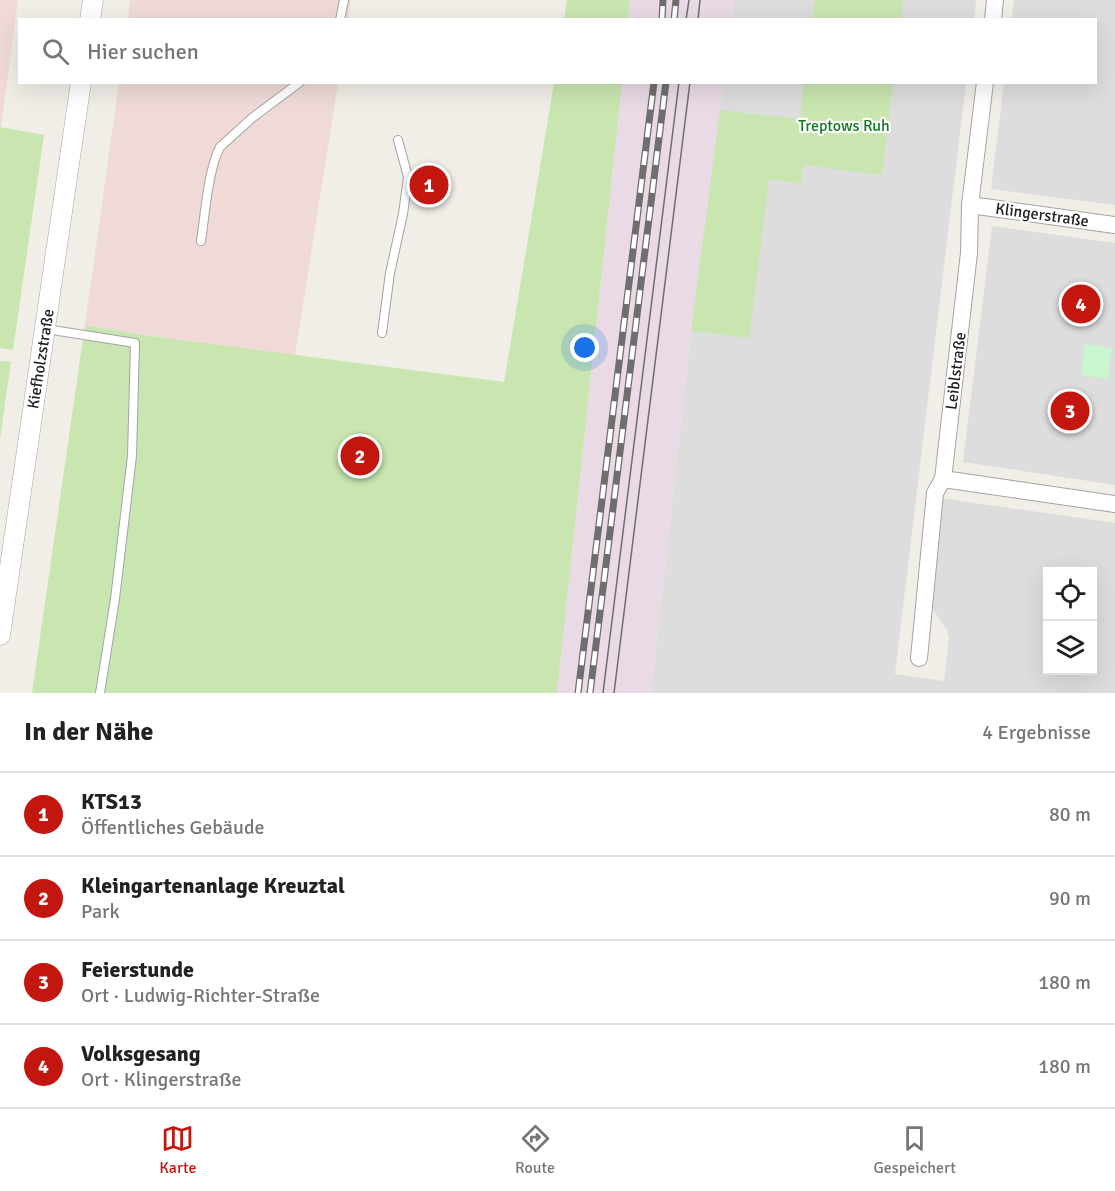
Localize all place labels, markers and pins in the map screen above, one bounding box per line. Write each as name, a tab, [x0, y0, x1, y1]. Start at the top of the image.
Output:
pin: 1	[410, 162, 448, 207]
pin: 4	[1062, 282, 1100, 326]
pin: 3	[1050, 388, 1090, 434]
pin: 2	[340, 434, 380, 478]

